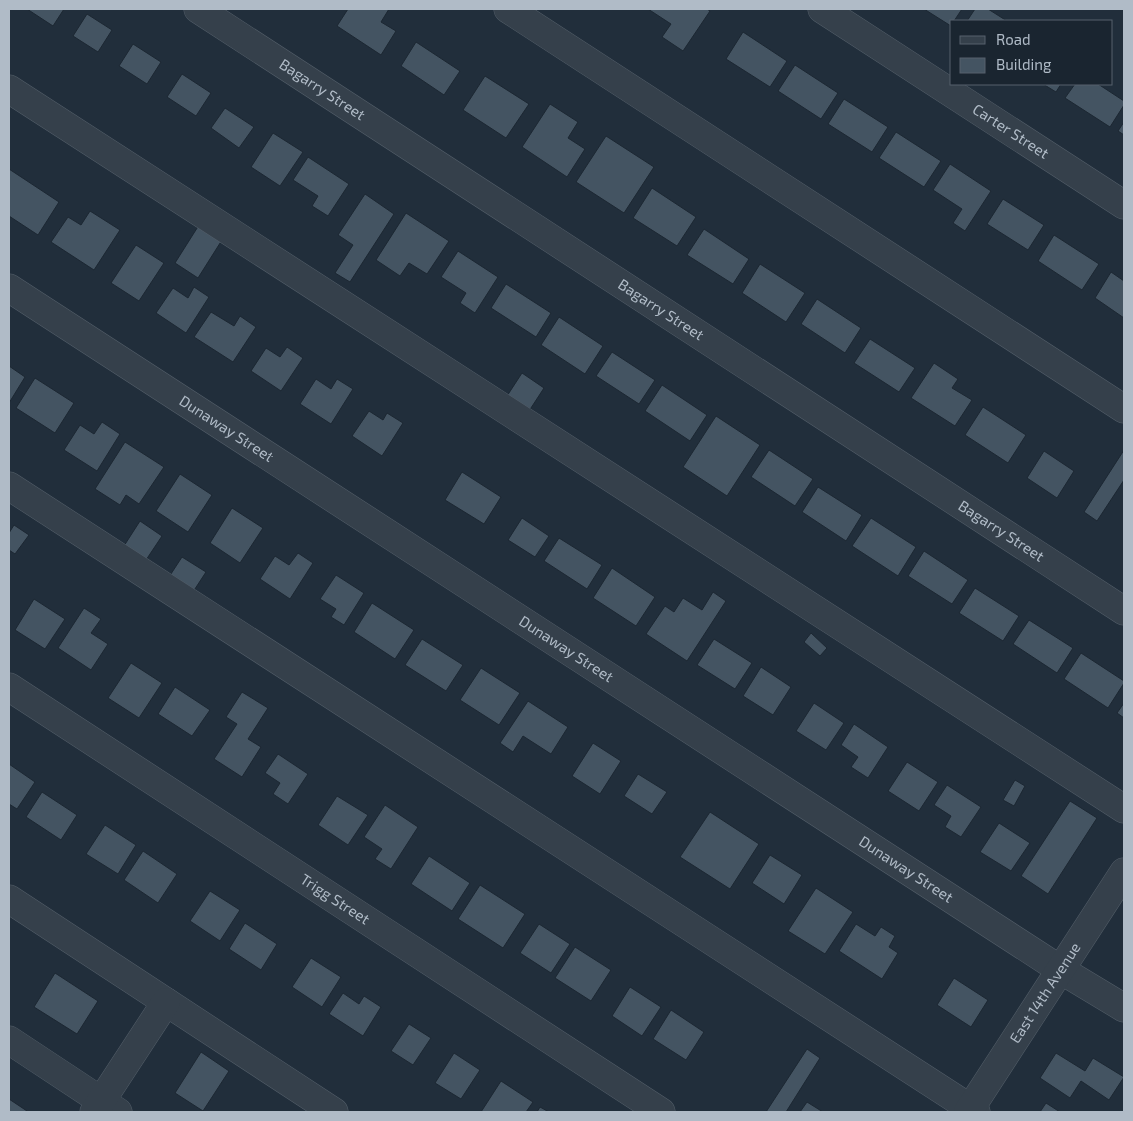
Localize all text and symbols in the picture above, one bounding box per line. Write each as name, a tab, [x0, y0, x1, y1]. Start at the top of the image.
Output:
legend	[950, 20, 1113, 85]
text: Road	[996, 30, 1031, 48]
street label: Bagarry Street	[276, 54, 369, 123]
text: Building	[996, 55, 1052, 73]
street label: Carter Street	[970, 99, 1053, 162]
street label: Bagarry Street	[615, 275, 708, 344]
street label: Dunaway Street	[176, 391, 278, 465]
street label: Bagarry Street	[955, 496, 1048, 565]
street label: Dunaway Street	[516, 611, 617, 686]
street label: Dunaway Street	[856, 832, 957, 906]
street label: Trigg Street	[297, 870, 374, 928]
street label: East 14th Avenue	[1005, 939, 1084, 1046]

